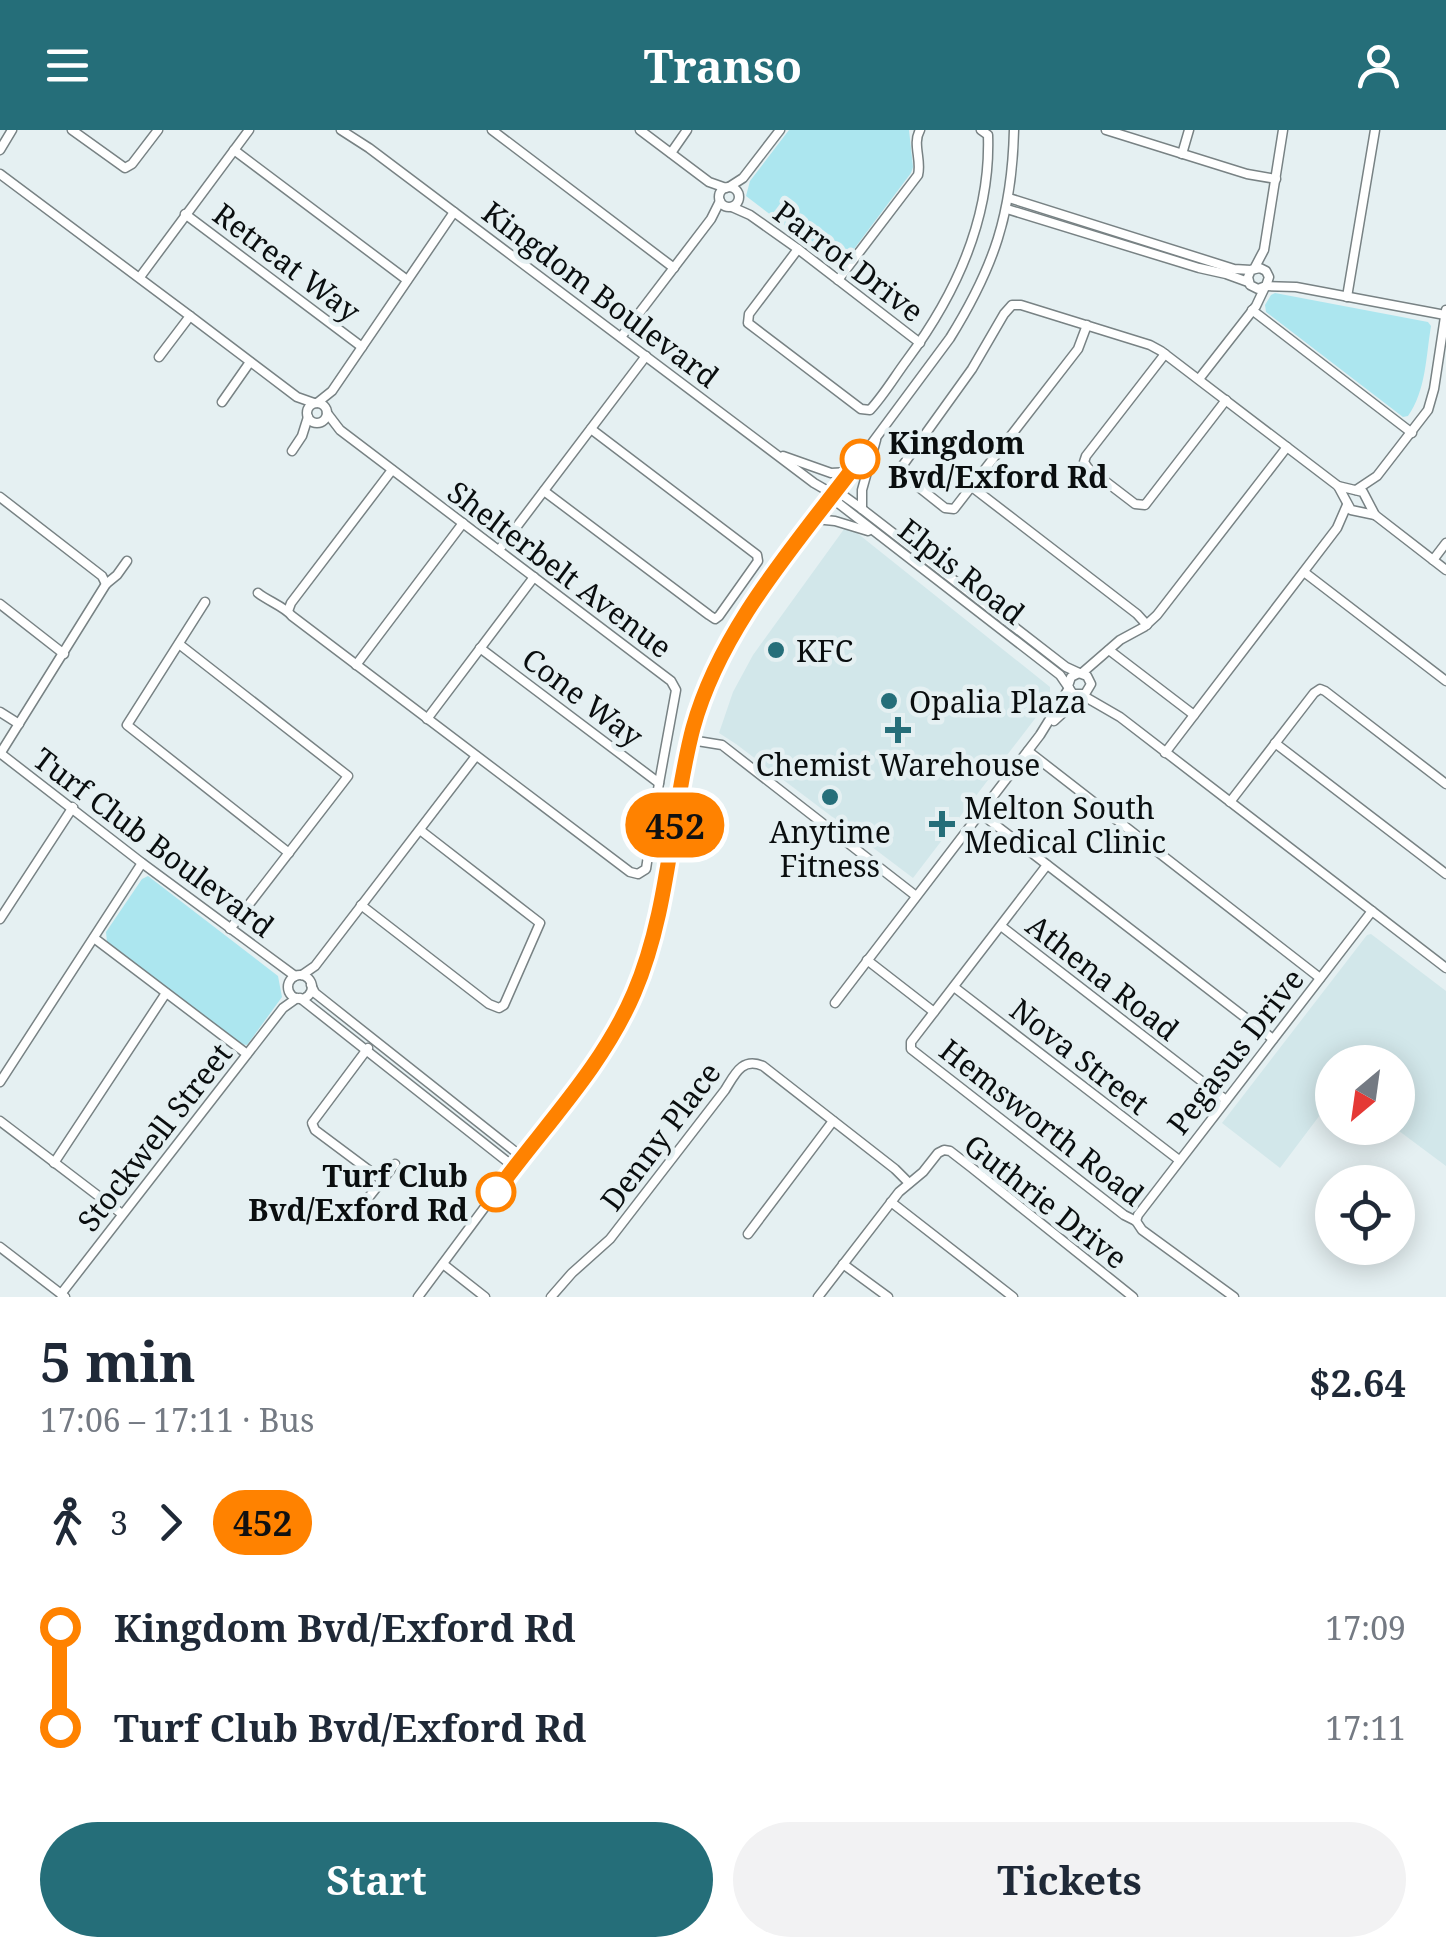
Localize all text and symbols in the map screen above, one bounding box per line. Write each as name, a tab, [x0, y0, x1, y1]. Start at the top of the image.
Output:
text: Transo	[644, 35, 802, 96]
icon: menu	[40, 38, 95, 93]
icon: person	[1351, 38, 1406, 93]
street label: Parrot Drive	[766, 191, 932, 331]
street label: Kingdom Boulevard	[474, 192, 728, 396]
street label: Retreat Way	[205, 193, 369, 331]
place label: Kingdom Bvd/Exford Rd	[888, 422, 1108, 497]
marker: Kingdom Bvd/Exford Rd	[841, 440, 879, 478]
street label: Shelterbelt Avenue	[440, 471, 680, 667]
street label: Elpis Road	[890, 509, 1034, 633]
place label: KFC	[796, 630, 853, 671]
street label: Cone Way	[514, 638, 652, 756]
marker: KFC	[765, 639, 787, 661]
place label: Opalia Plaza	[909, 681, 1087, 722]
marker: Opalia Plaza	[878, 690, 900, 712]
marker: Chemist Warehouse	[887, 719, 909, 741]
street label: Turf Club Boulevard	[25, 738, 283, 946]
place label: Chemist Warehouse	[756, 744, 1040, 785]
marker: Anytime Fitness	[819, 786, 841, 808]
place label: Melton South Medical Clinic	[964, 787, 1166, 862]
line badge: 452	[618, 792, 732, 858]
text: 452	[645, 802, 705, 849]
place label: Anytime Fitness	[769, 811, 891, 886]
marker: Melton South Medical Clinic	[929, 811, 955, 837]
street label: Athena Road	[1018, 904, 1188, 1050]
street label: Pegasus Drive	[1157, 960, 1313, 1142]
street label: Nova Street	[1002, 989, 1158, 1123]
street label: Hemsworth Road	[931, 1029, 1153, 1215]
street label: Stockwell Street	[68, 1034, 240, 1240]
north arrow	[1315, 1045, 1415, 1145]
map controls	[1315, 1045, 1415, 1265]
street label: Denny Place	[591, 1053, 729, 1219]
street label: Guthrie Drive	[956, 1124, 1136, 1278]
place label: Turf Club Bvd/Exford Rd	[248, 1155, 468, 1230]
button: locate	[1315, 1165, 1415, 1265]
marker: Turf Club Bvd/Exford Rd	[477, 1173, 515, 1211]
text: 5 min	[40, 1323, 196, 1398]
text: $2.64	[1309, 1356, 1406, 1408]
text: 17:06 – 17:11 · Bus	[40, 1398, 314, 1441]
icon: walk	[40, 1495, 95, 1550]
icon: forward	[143, 1495, 198, 1550]
text: 452	[233, 1499, 292, 1546]
text: 3	[110, 1501, 128, 1544]
text: Kingdom Bvd/Exford Rd	[114, 1601, 576, 1653]
text: 17:09	[1325, 1606, 1406, 1649]
text: Turf Club Bvd/Exford Rd	[114, 1701, 587, 1753]
text: 17:11	[1325, 1706, 1406, 1749]
button: Start	[40, 1822, 713, 1937]
button: Tickets	[733, 1822, 1406, 1937]

